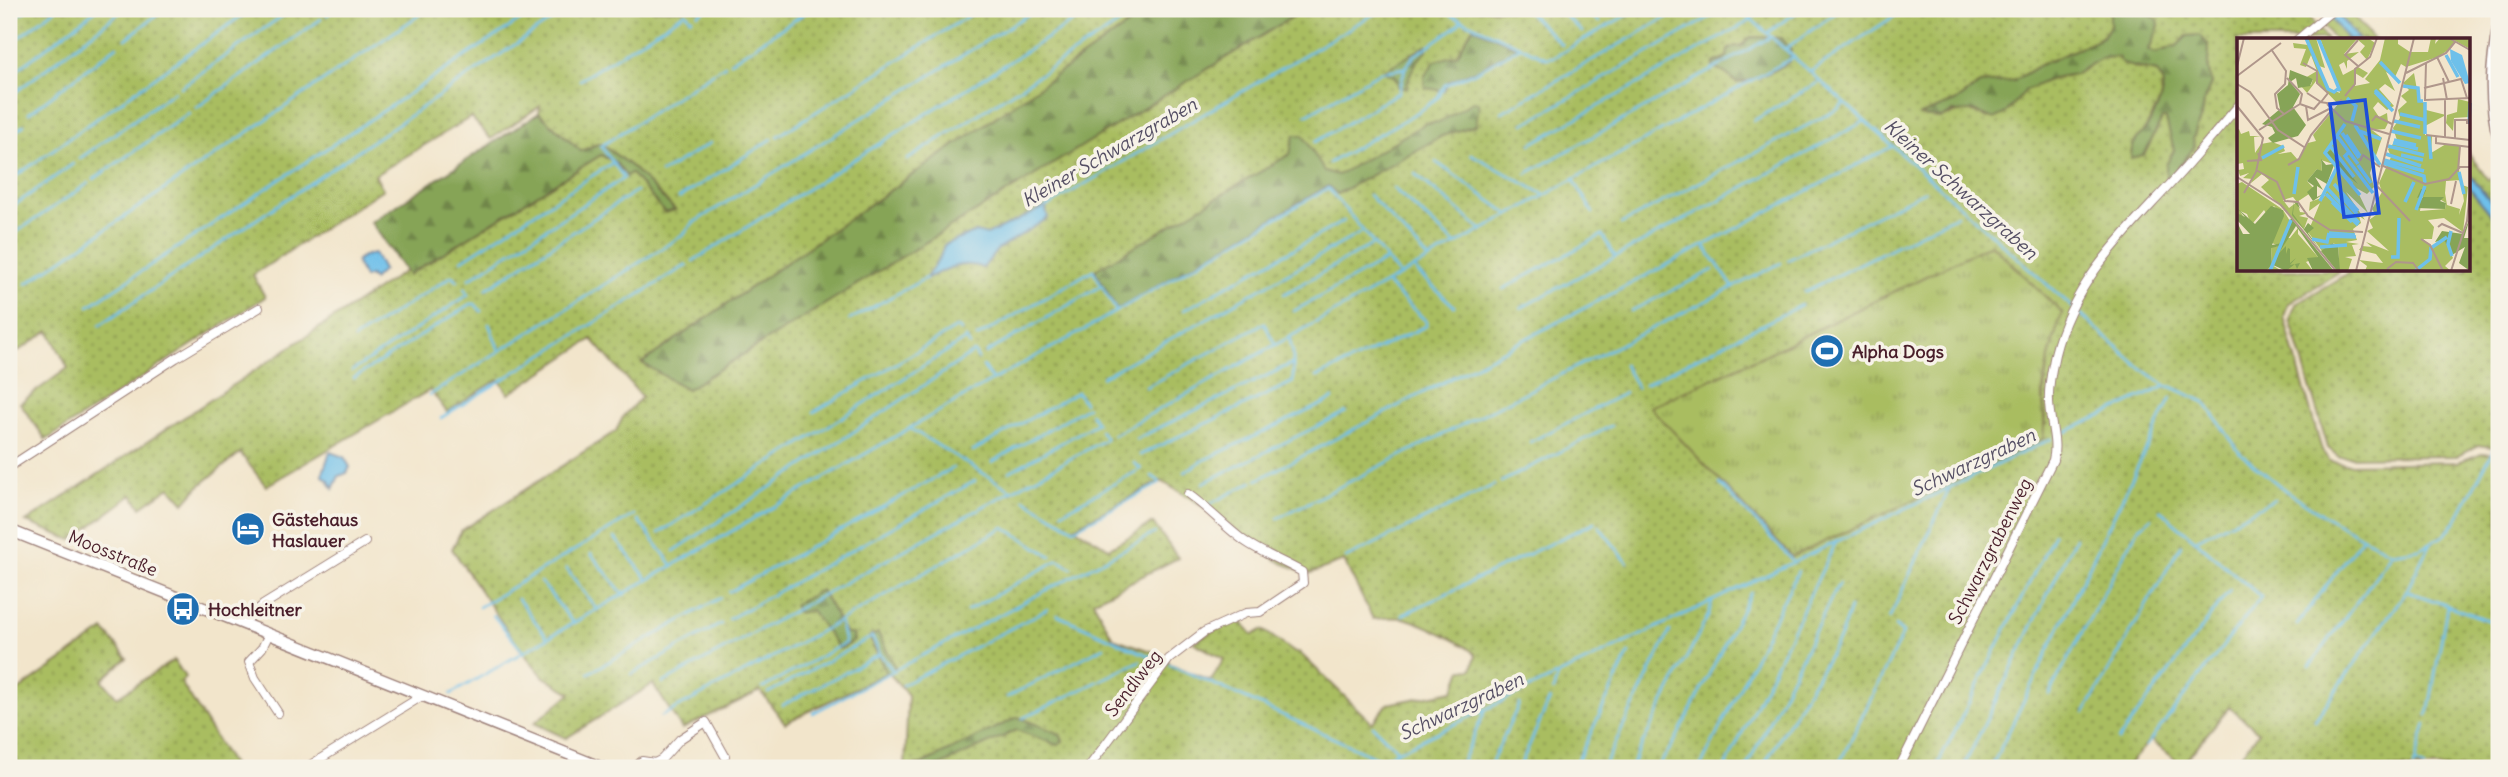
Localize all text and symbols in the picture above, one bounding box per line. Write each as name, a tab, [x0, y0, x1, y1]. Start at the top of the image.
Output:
inset map	[2237, 38, 2470, 271]
water label: Kleiner Schwarzgraben	[1017, 92, 1202, 212]
water label: Kleiner Schwarzgraben	[1879, 114, 2043, 265]
sports icon: Alpha Dogs	[1808, 332, 1846, 370]
place label: Alpha Dogs	[1852, 340, 1944, 363]
water label: Schwarzgraben	[1907, 422, 2040, 501]
street label: Schwarzgrabenweg	[1943, 474, 2037, 628]
place label: Gästehaus Haslauer	[272, 508, 358, 552]
hotel icon: Gästehaus Haslauer	[229, 510, 267, 548]
street label: Moosstraße	[65, 525, 161, 581]
bus stop icon: Hochleitner	[164, 590, 202, 628]
place label: Hochleitner	[208, 598, 303, 621]
street label: Sendlweg	[1100, 645, 1166, 721]
water label: Schwarzgraben	[1395, 666, 1528, 745]

